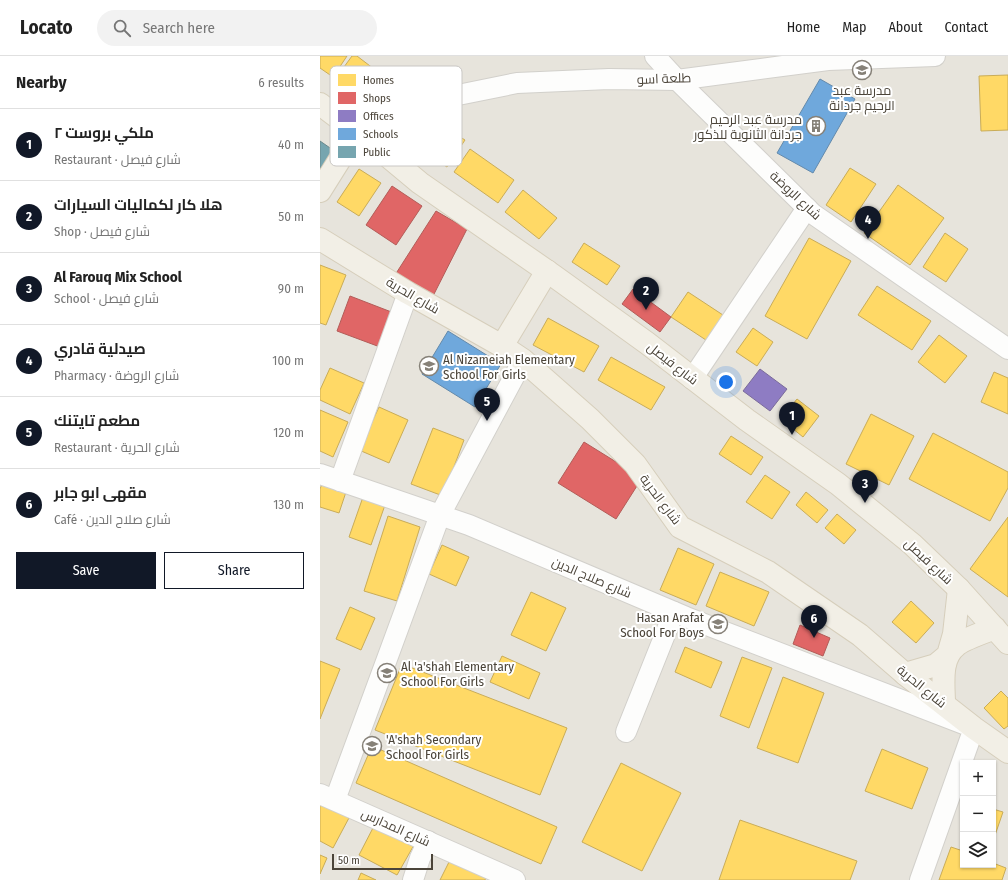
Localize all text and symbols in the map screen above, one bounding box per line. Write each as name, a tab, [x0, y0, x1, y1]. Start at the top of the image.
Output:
search box	[97, 10, 377, 46]
text: Locato	[20, 16, 73, 39]
icon: search	[111, 17, 133, 39]
text: Search here	[143, 19, 215, 37]
text: Home	[787, 19, 820, 36]
text: Map	[842, 19, 866, 36]
text: About	[888, 19, 923, 36]
text: Contact	[945, 19, 988, 36]
school or university icon: مدرسة عبد الرحيم جردانة	[851, 59, 873, 81]
legend	[330, 66, 462, 166]
street label: طلعة اسو	[637, 70, 691, 87]
text: Nearby	[16, 72, 67, 93]
text: Homes	[363, 74, 394, 87]
text: 6 results	[258, 75, 304, 90]
place label: مدرسة عبد الرحيم جردانة	[829, 83, 895, 115]
text: Shops	[363, 92, 391, 105]
text: Offices	[363, 110, 394, 123]
place label: مدرسة عبد الرحيم جردانة الثانوية للذكور	[693, 112, 802, 142]
building icon: مدرسة عبد الرحيم جردانة الثانوية للذكور	[805, 115, 827, 137]
text: ملكي بروست ٢	[54, 124, 154, 142]
text: Schools	[363, 128, 398, 141]
text: 1	[26, 137, 32, 152]
text: 40 m	[278, 137, 304, 152]
text: Public	[363, 146, 391, 159]
text: Restaurant · شارع فيصل	[54, 152, 181, 167]
street label: شارع الروضة	[766, 168, 824, 224]
text: هلا كار لكماليات السيارات	[54, 196, 222, 214]
pin: 4	[855, 206, 881, 239]
text: 2	[26, 209, 32, 224]
text: 50 m	[278, 209, 304, 224]
text: Shop · شارع فيصل	[54, 224, 150, 239]
text: Al Farouq Mix School	[54, 268, 182, 286]
street label: شارع الحرية	[383, 274, 442, 318]
pin: 2	[633, 277, 659, 310]
text: 3	[26, 281, 32, 296]
text: 90 m	[278, 281, 304, 296]
text: School · شارع فيصل	[54, 291, 159, 306]
street label: شارع فيصل	[644, 339, 701, 389]
text: صيدلية قادري	[54, 340, 146, 358]
place label: Al Nizameiah Elementary School For Girls	[443, 352, 575, 382]
text: 4	[26, 353, 32, 368]
text: 100 m	[272, 353, 304, 368]
school or university icon: Al Nizameiah Elementary School For Girls	[418, 355, 440, 377]
text: Pharmacy · شارع الروضة	[54, 368, 179, 383]
your location	[716, 372, 736, 392]
pin: 5	[474, 388, 500, 421]
pin: 1	[779, 402, 805, 435]
text: مطعم تايتنك	[54, 412, 140, 430]
text: 5	[26, 425, 32, 440]
text: 120 m	[273, 425, 304, 440]
text: Restaurant · شارع الحرية	[54, 440, 180, 455]
pin: 3	[852, 470, 878, 503]
street label: شارع الحرية	[636, 471, 684, 528]
text: مقهى ابو جابر	[54, 484, 147, 502]
text: 6	[26, 497, 32, 512]
text: 130 m	[273, 497, 304, 512]
text: Café · شارع صلاح الدين	[54, 512, 171, 527]
street label: شارع فيصل	[901, 535, 956, 588]
button: Save	[16, 552, 156, 589]
button: Share	[164, 552, 304, 589]
street label: شارع صلاح الدين	[549, 554, 634, 602]
pin: 6	[801, 605, 827, 638]
place label: Hasan Arafat School For Boys	[620, 610, 705, 640]
school or university icon: Hasan Arafat School For Boys	[707, 613, 729, 635]
place label: Al 'a'shah Elementary School For Girls	[401, 659, 514, 689]
school or university icon: Al 'a'shah Elementary School For Girls	[376, 662, 398, 684]
street label: شارع الحرية	[893, 662, 949, 712]
place label: 'A'shah Secondary School For Girls	[386, 732, 482, 762]
school or university icon: 'A'shah Secondary School For Girls	[361, 735, 383, 757]
map controls	[960, 760, 996, 868]
button: +	[960, 760, 996, 796]
button: −	[960, 796, 996, 832]
street label: شارع المدارس	[359, 806, 433, 850]
button: layers	[960, 832, 996, 868]
scale bar	[332, 852, 433, 871]
text: 50 m	[338, 854, 360, 867]

